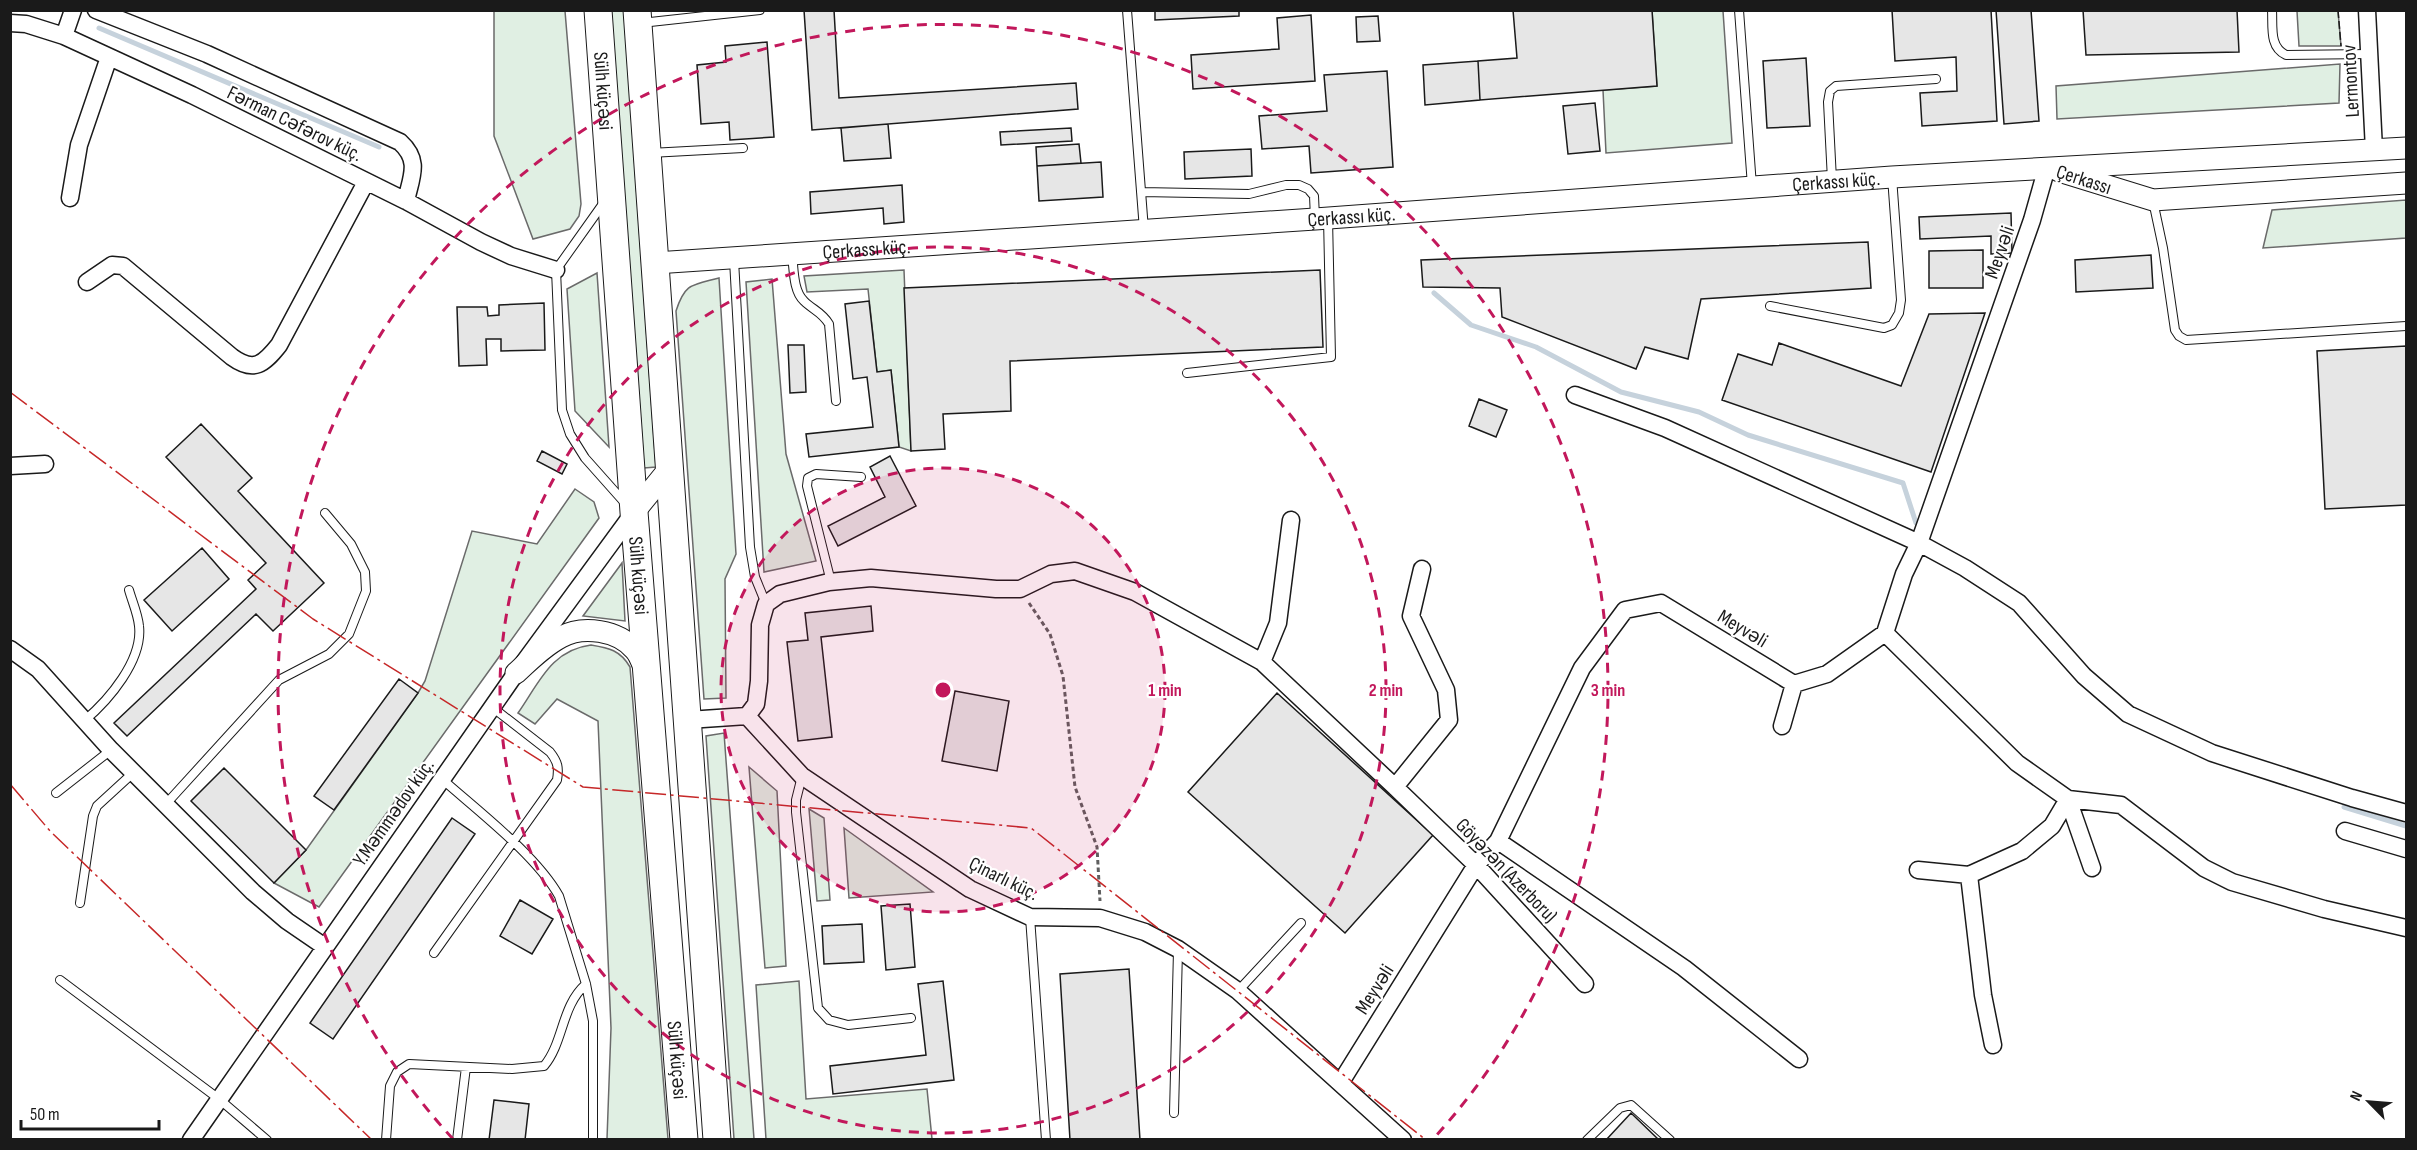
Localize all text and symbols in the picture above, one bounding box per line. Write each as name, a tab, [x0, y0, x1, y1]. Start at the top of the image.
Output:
street label: Lermontov	[2337, 44, 2365, 118]
street label: Sülh küçəsi	[588, 51, 618, 131]
street label: Fərman Cəfərov küç.	[223, 81, 366, 167]
street label: Çerkassı	[2053, 160, 2114, 200]
street label: Çerkassı küç.	[1791, 167, 1881, 197]
street label: Çerkassı küç.	[1307, 202, 1396, 232]
street label: Meyvəli	[1980, 223, 2020, 282]
street label: Çerkassı küç.	[822, 235, 911, 265]
street label: Sülh küçəsi	[623, 536, 653, 616]
street label: Meyvəli	[1713, 605, 1772, 653]
centre of rings	[933, 680, 953, 700]
text: 1 min	[1148, 680, 1182, 701]
text: 2 min	[1369, 680, 1403, 701]
text: 3 min	[1591, 680, 1625, 701]
street label: Y.Məmmədov küç.	[348, 754, 440, 871]
street label: Göyəzən (Azerboru)	[1450, 814, 1562, 928]
street label: Çinarlı küç.	[965, 852, 1042, 906]
street label: Meyvəli	[1350, 960, 1399, 1019]
street label: Sülh küçəsi	[662, 1020, 692, 1100]
north arrow	[2339, 1072, 2399, 1132]
text: N	[2346, 1088, 2367, 1104]
scale bar	[21, 1093, 159, 1131]
text: 50 m	[30, 1104, 60, 1125]

